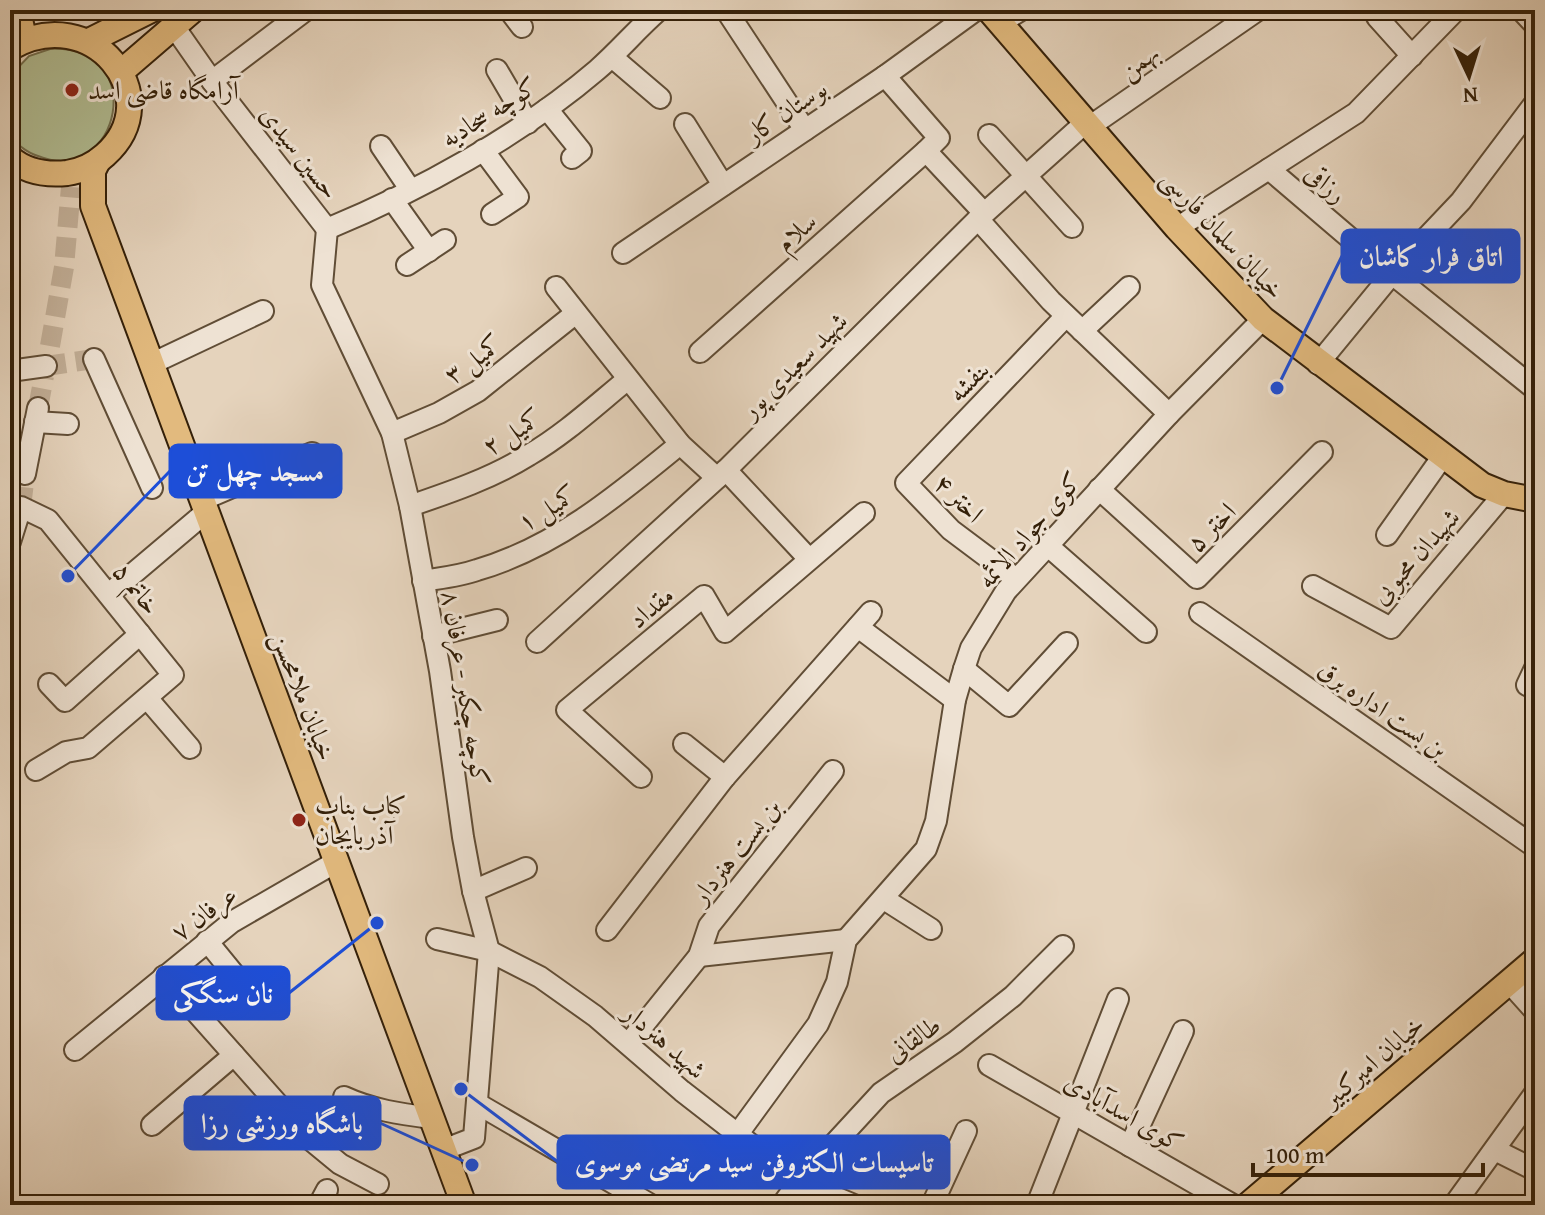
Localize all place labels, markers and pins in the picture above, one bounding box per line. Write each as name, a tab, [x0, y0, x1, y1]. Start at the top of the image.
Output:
place label: آرامگاه قاضی اسد	[88, 70, 241, 109]
marker: آرامگاه قاضی اسد	[63, 81, 81, 99]
callout: اتاق فرار کاشان	[1342, 230, 1519, 282]
callout: مسجد چهل تن	[170, 445, 341, 497]
place label: کباب بناب آذربایجان	[315, 785, 406, 854]
marker: کباب بناب آذربایجان	[290, 811, 308, 829]
callout: نان سنگکی	[157, 967, 289, 1019]
callout: باشگاه ورزشی رزا	[185, 1097, 380, 1149]
callout: تاسیسات الکتروفن سید مرتضی موسوی	[558, 1136, 949, 1188]

